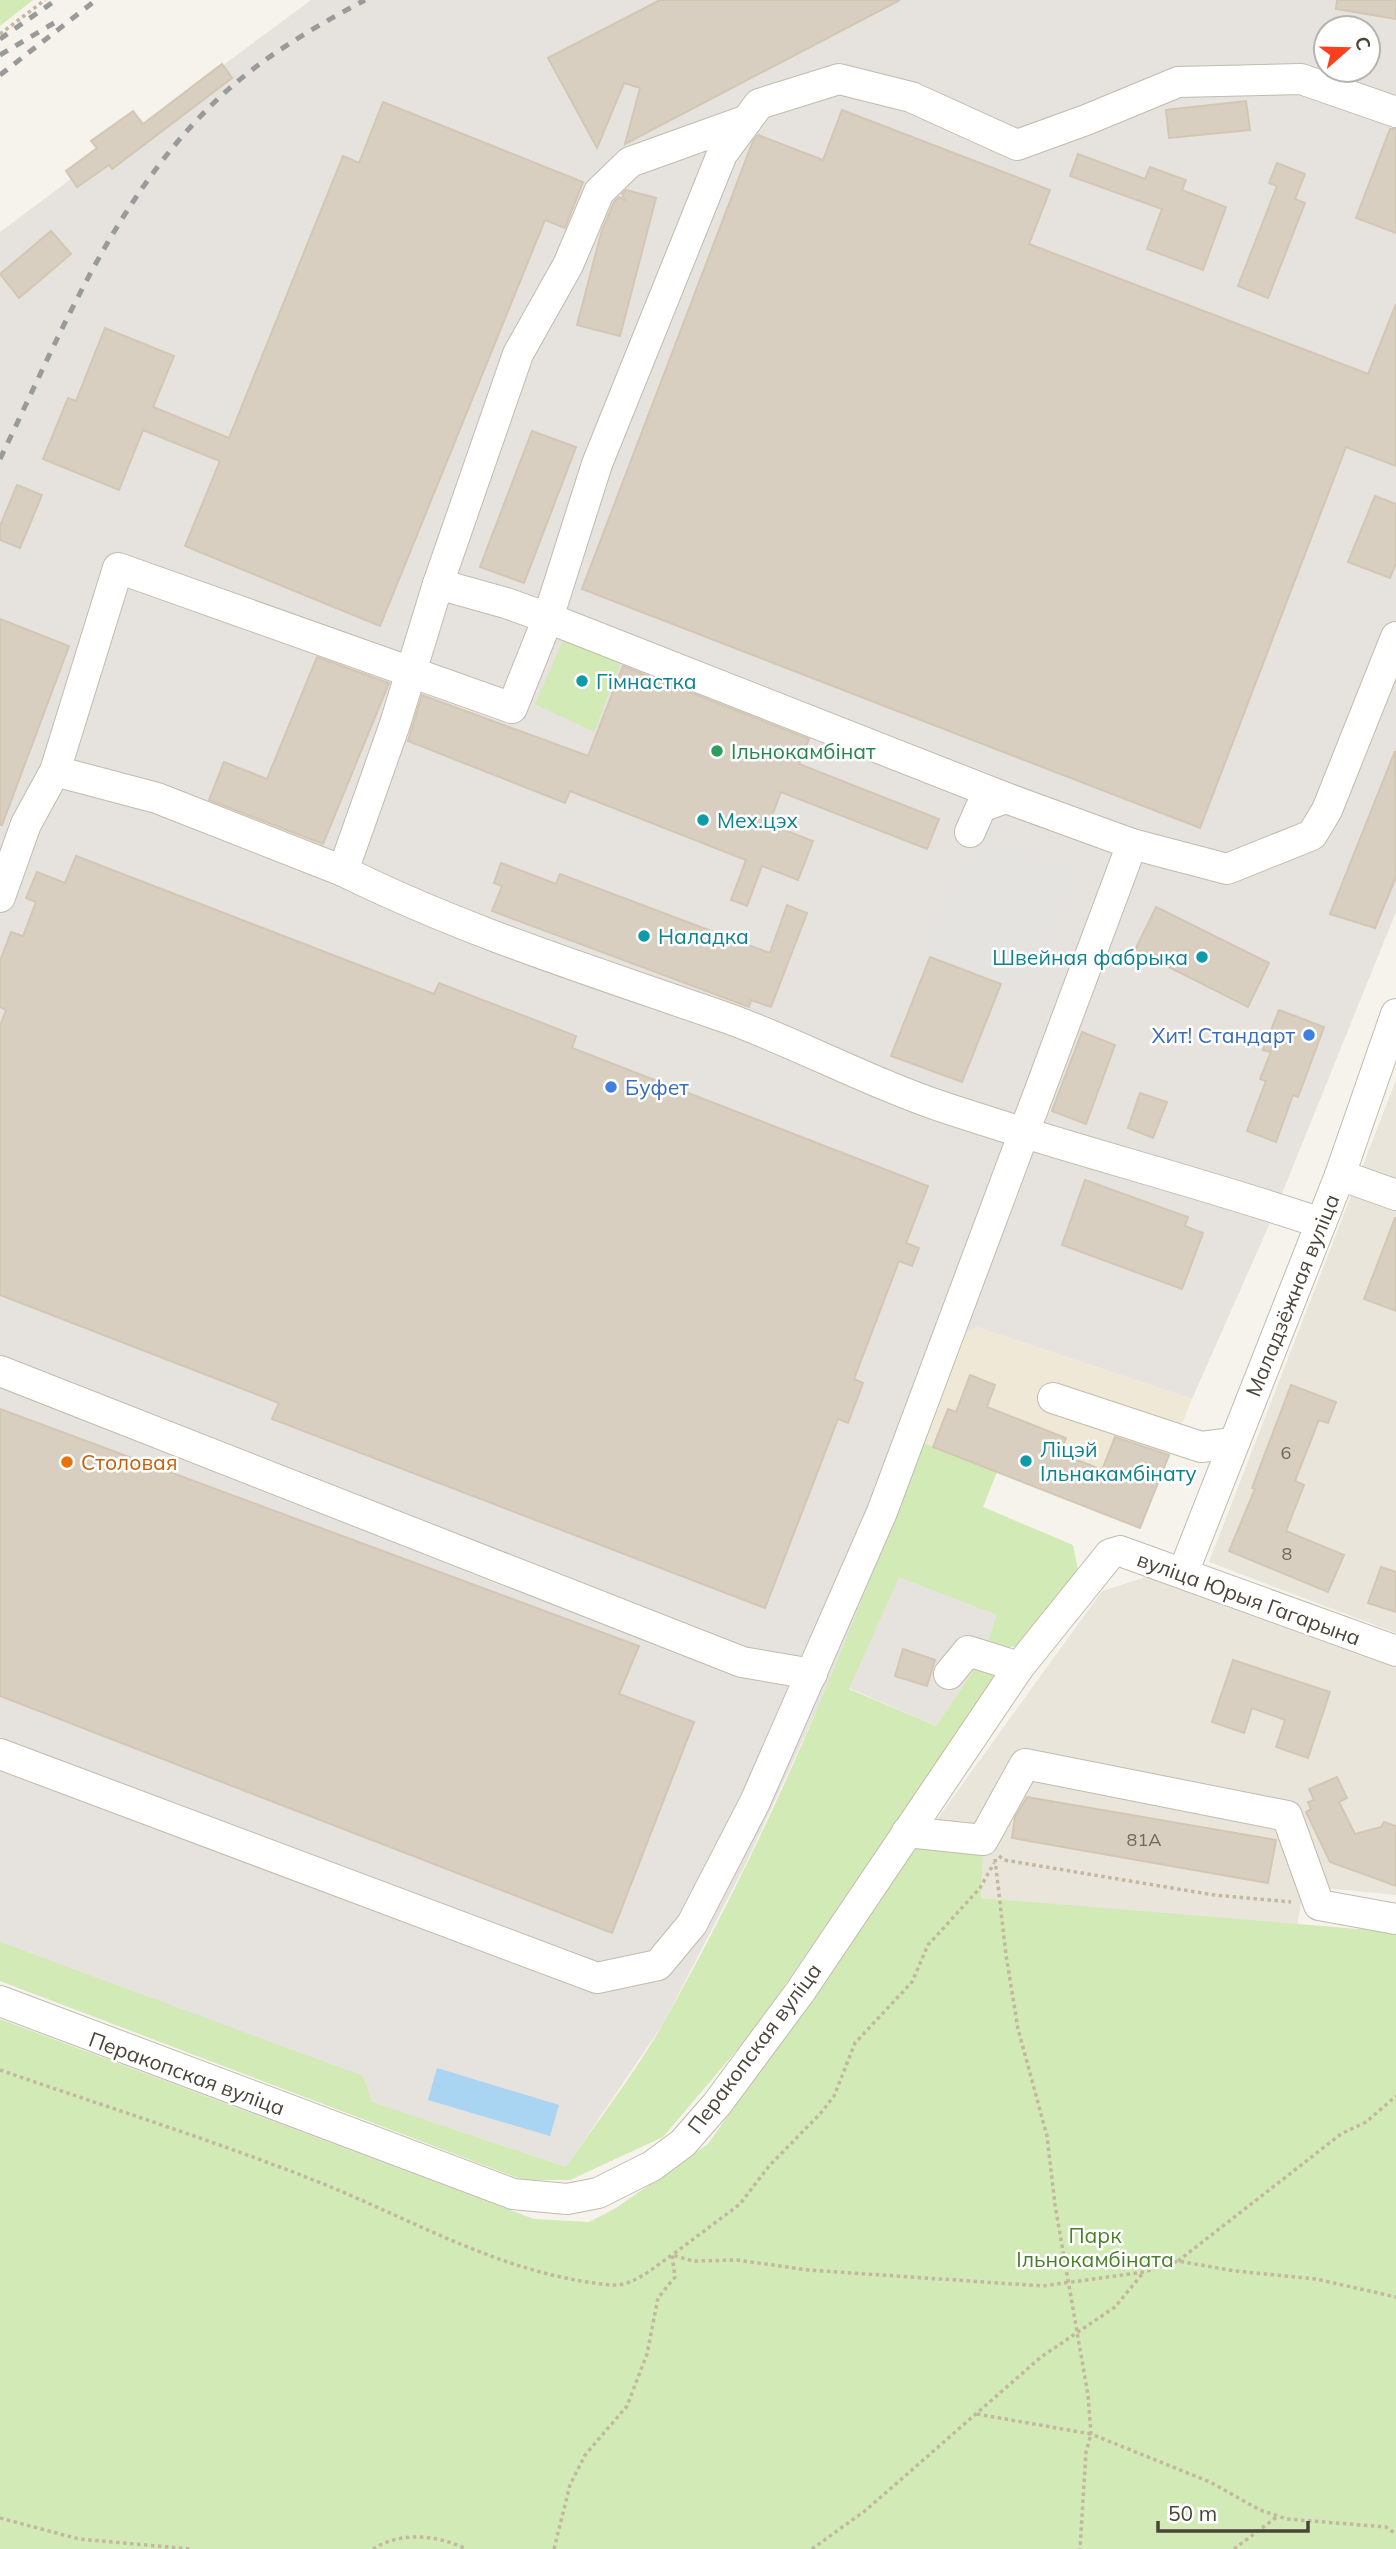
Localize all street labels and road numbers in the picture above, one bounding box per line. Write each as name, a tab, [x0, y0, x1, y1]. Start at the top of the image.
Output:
street label: Маладзёжная вуліца	[1239, 1190, 1345, 1400]
street label: вуліца Юрыя Гагарына	[1134, 1545, 1364, 1651]
street label: Перакопская вуліца	[681, 1958, 827, 2138]
street label: Перакопская вуліца	[85, 2025, 289, 2121]

